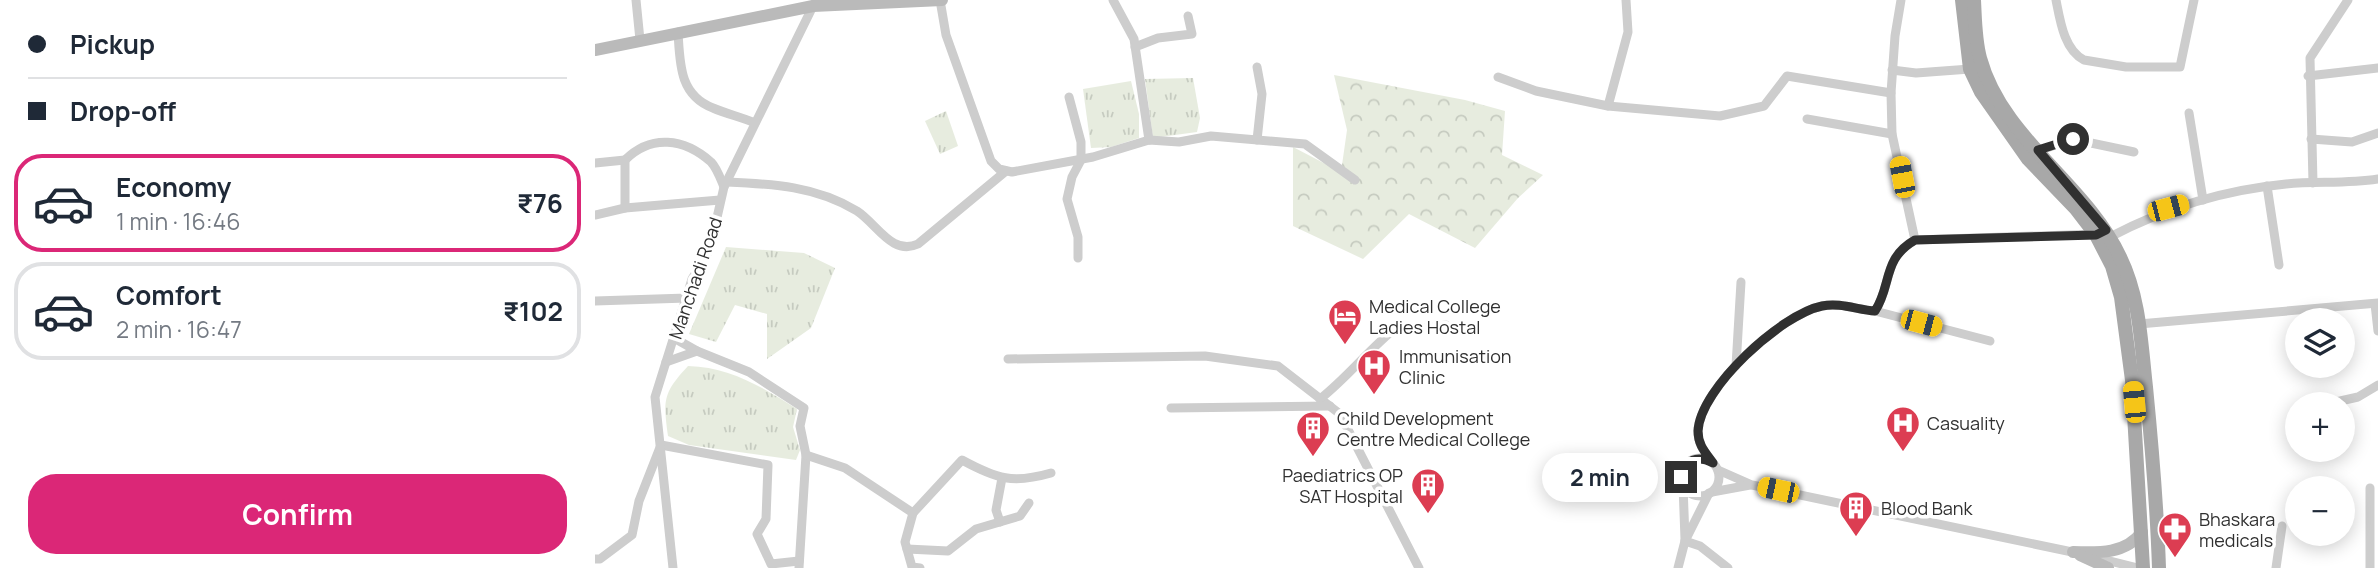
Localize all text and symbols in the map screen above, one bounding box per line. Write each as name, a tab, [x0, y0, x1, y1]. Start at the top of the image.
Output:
text: Pickup	[70, 26, 155, 62]
text: Drop-off	[70, 93, 176, 129]
route start	[2057, 123, 2089, 155]
car	[1888, 154, 1917, 200]
text: Economy	[116, 169, 231, 205]
icon: car	[32, 172, 95, 235]
text: ₹76	[517, 185, 563, 221]
car	[2145, 192, 2192, 224]
text: 1 min · 16:46	[116, 205, 240, 237]
street label: Manchadi Road	[663, 214, 727, 342]
text: Comfort	[116, 277, 222, 313]
icon: car	[32, 280, 95, 343]
text: ₹102	[503, 293, 563, 329]
place label: Medical College Ladies Hostal	[1369, 294, 1501, 339]
hotel icon: Medical College Ladies Hostal	[1326, 297, 1364, 346]
car	[1898, 307, 1945, 339]
map controls	[2285, 308, 2355, 546]
button: layers	[2285, 308, 2355, 378]
text: 2 min · 16:47	[116, 313, 242, 345]
place label: Immunisation Clinic	[1399, 344, 1512, 389]
hospital icon: Immunisation Clinic	[1355, 347, 1393, 396]
car	[2122, 380, 2147, 424]
button: +	[2285, 392, 2355, 462]
hospital icon: Casuality	[1884, 404, 1922, 453]
place label: Child Development Centre Medical College	[1337, 406, 1530, 451]
building icon: Child Development Centre Medical College	[1294, 409, 1332, 458]
place label: Casuality	[1927, 411, 2005, 435]
callout: 2 min	[1541, 452, 1657, 502]
text: 2 min	[1570, 461, 1630, 493]
route end	[1665, 461, 1697, 493]
place label: Paediatrics OP SAT Hospital	[1282, 463, 1403, 508]
building icon: Paediatrics OP SAT Hospital	[1409, 466, 1447, 515]
button: Confirm	[28, 474, 567, 554]
car	[1756, 475, 1801, 505]
button: −	[2285, 476, 2355, 546]
building icon: Blood Bank	[1837, 489, 1875, 538]
place label: Blood Bank	[1881, 496, 1974, 520]
place label: Bhaskara medicals	[2199, 507, 2275, 552]
pharmacy icon: Bhaskara medicals	[2156, 510, 2194, 559]

